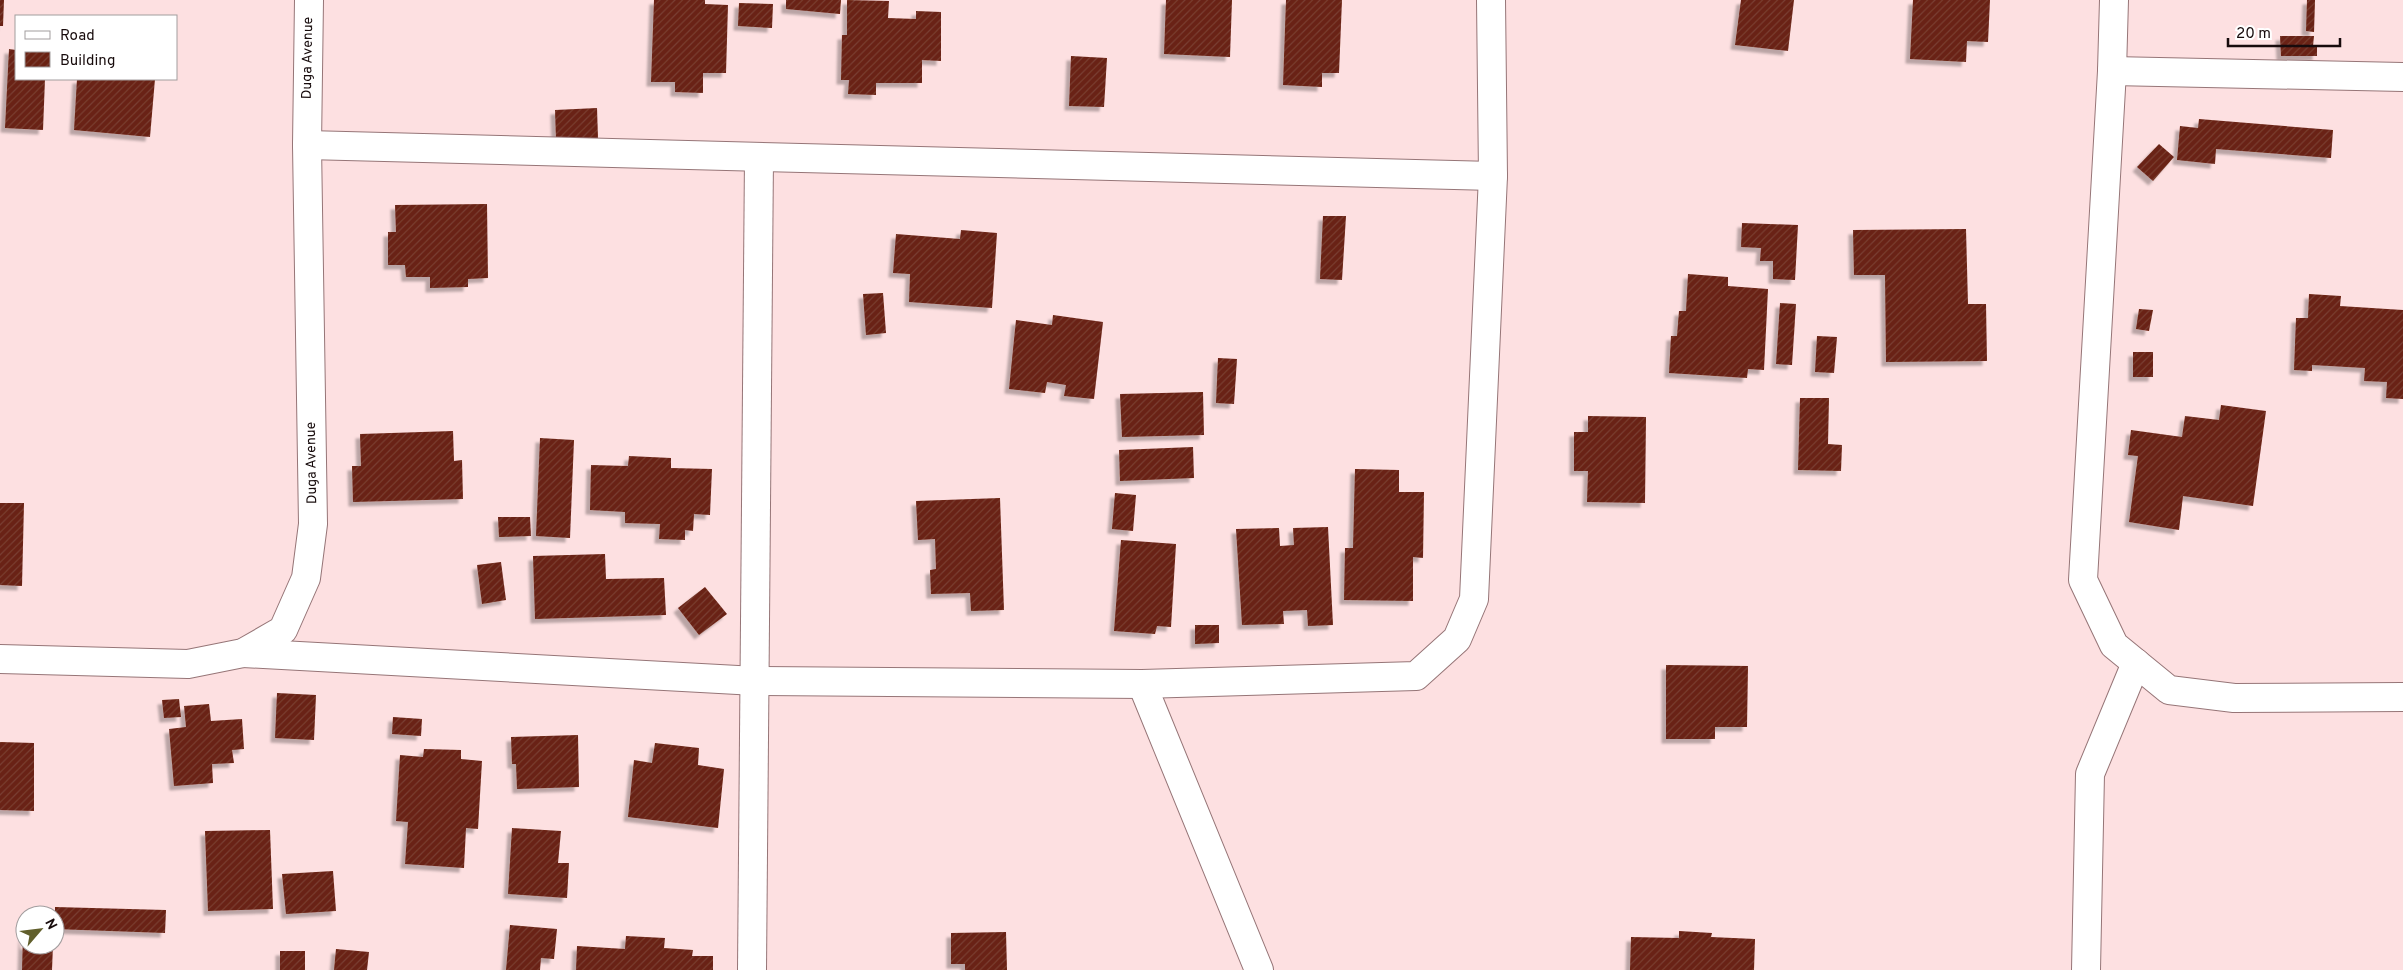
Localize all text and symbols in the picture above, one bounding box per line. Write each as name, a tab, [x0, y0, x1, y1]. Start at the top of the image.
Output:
legend	[15, 15, 178, 80]
scale bar	[2228, 15, 2340, 47]
street label: Duga Avenue	[299, 17, 317, 99]
text: 20 m	[2236, 25, 2271, 44]
text: Road	[60, 27, 95, 46]
text: Building	[60, 52, 115, 71]
street label: Duga Avenue	[303, 422, 321, 504]
north arrow	[15, 905, 65, 955]
text: N	[40, 916, 60, 933]

